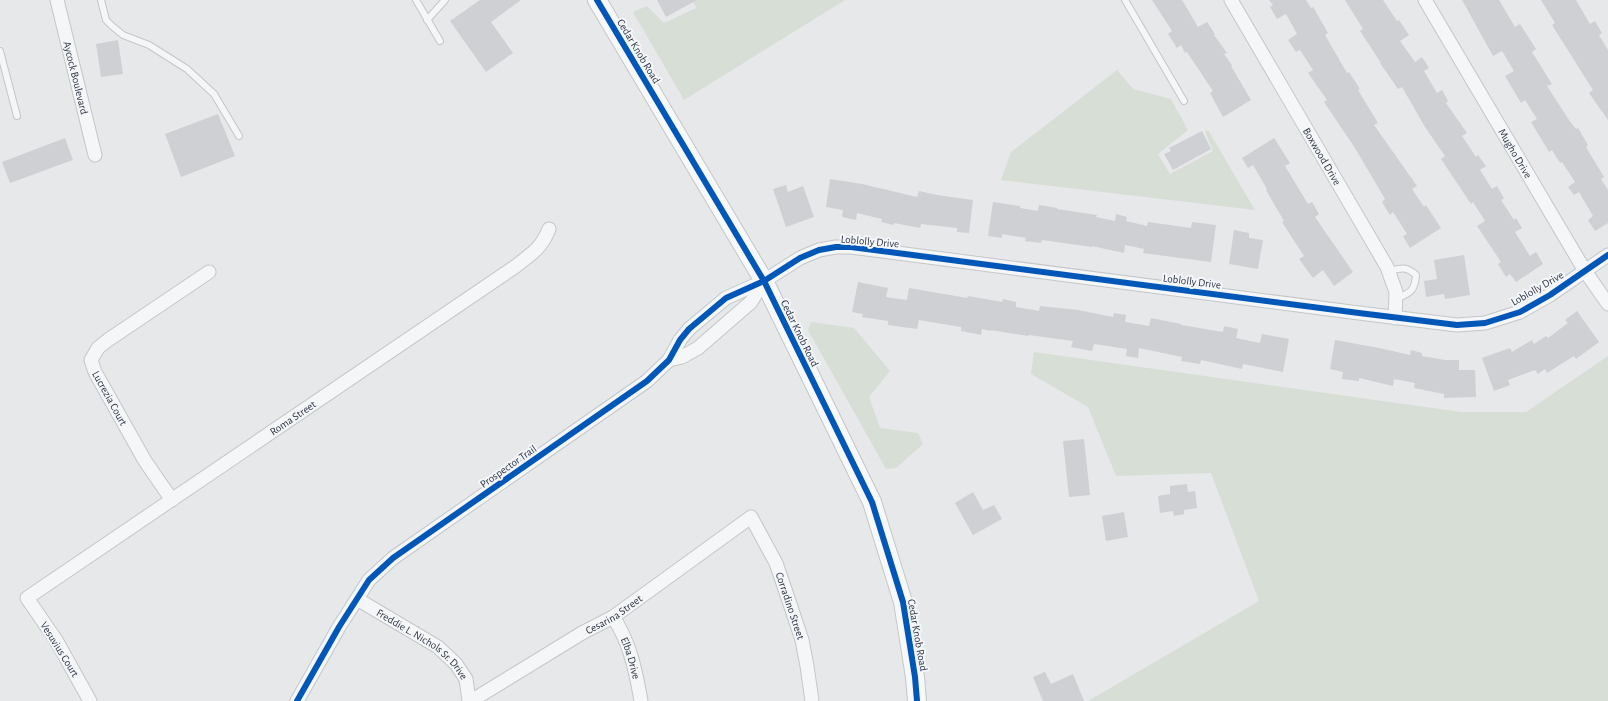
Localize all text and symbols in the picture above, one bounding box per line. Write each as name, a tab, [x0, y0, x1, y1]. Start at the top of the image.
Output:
street label: Cedar Knob Road	[615, 17, 662, 86]
street label: Aycock Boulevard	[61, 40, 90, 116]
street label: Boxwood Drive	[1301, 126, 1343, 187]
street label: Mugho Drive	[1496, 127, 1534, 180]
street label: Loblolly Drive	[840, 233, 900, 250]
street label: Loblolly Drive	[1509, 269, 1565, 308]
street label: Loblolly Drive	[1162, 272, 1222, 291]
street label: Cedar Knob Road	[779, 298, 821, 369]
street label: Lucrezia Court	[90, 369, 129, 428]
street label: Roma Street	[268, 398, 318, 437]
street label: Prospector Trail	[478, 443, 539, 490]
street label: Corradino Street	[774, 571, 807, 641]
street label: Cesarina Street	[584, 593, 645, 636]
street label: Cedar Knob Road	[906, 598, 929, 672]
street label: Freddie L. Nichols Sr. Drive	[375, 607, 470, 682]
street label: Vesuvius Court	[38, 620, 81, 679]
street label: Elba Drive	[619, 635, 642, 680]

